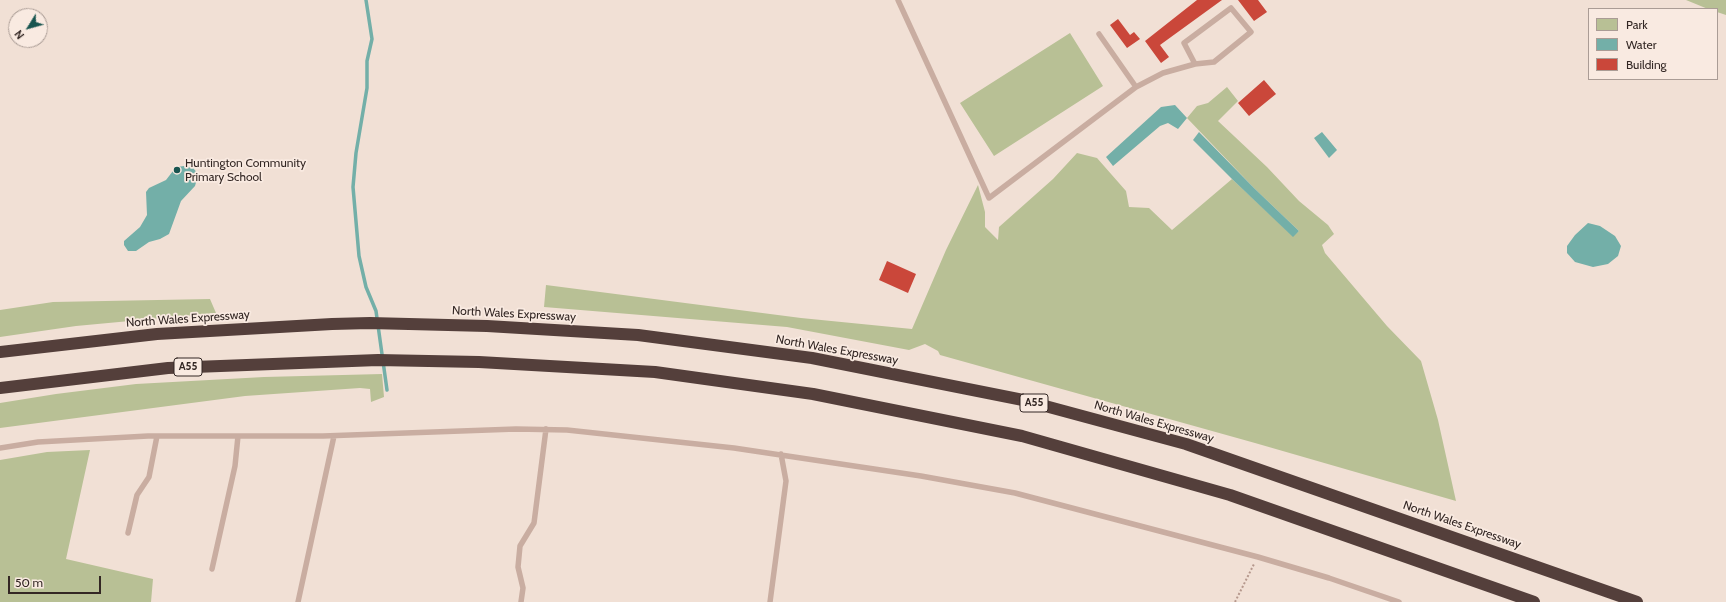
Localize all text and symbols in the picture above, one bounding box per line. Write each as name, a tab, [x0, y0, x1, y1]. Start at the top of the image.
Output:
north arrow	[8, 8, 48, 48]
legend	[1588, 8, 1718, 80]
text: Park	[1626, 17, 1648, 32]
text: N	[11, 27, 27, 42]
text: Water	[1626, 37, 1656, 52]
text: Building	[1626, 57, 1667, 72]
place label: Huntington Community Primary School	[185, 156, 306, 184]
marker: Huntington Community Primary School	[172, 165, 182, 175]
street label: North Wales Expressway	[452, 304, 576, 324]
street label: North Wales Expressway	[126, 307, 250, 331]
street label: North Wales Expressway	[775, 332, 899, 368]
road number: A55	[174, 358, 202, 376]
road number: A55	[1020, 394, 1048, 412]
street label: North Wales Expressway	[1092, 398, 1216, 446]
street label: North Wales Expressway	[1401, 498, 1523, 552]
scale bar	[10, 568, 103, 594]
text: 50 m	[15, 575, 43, 590]

